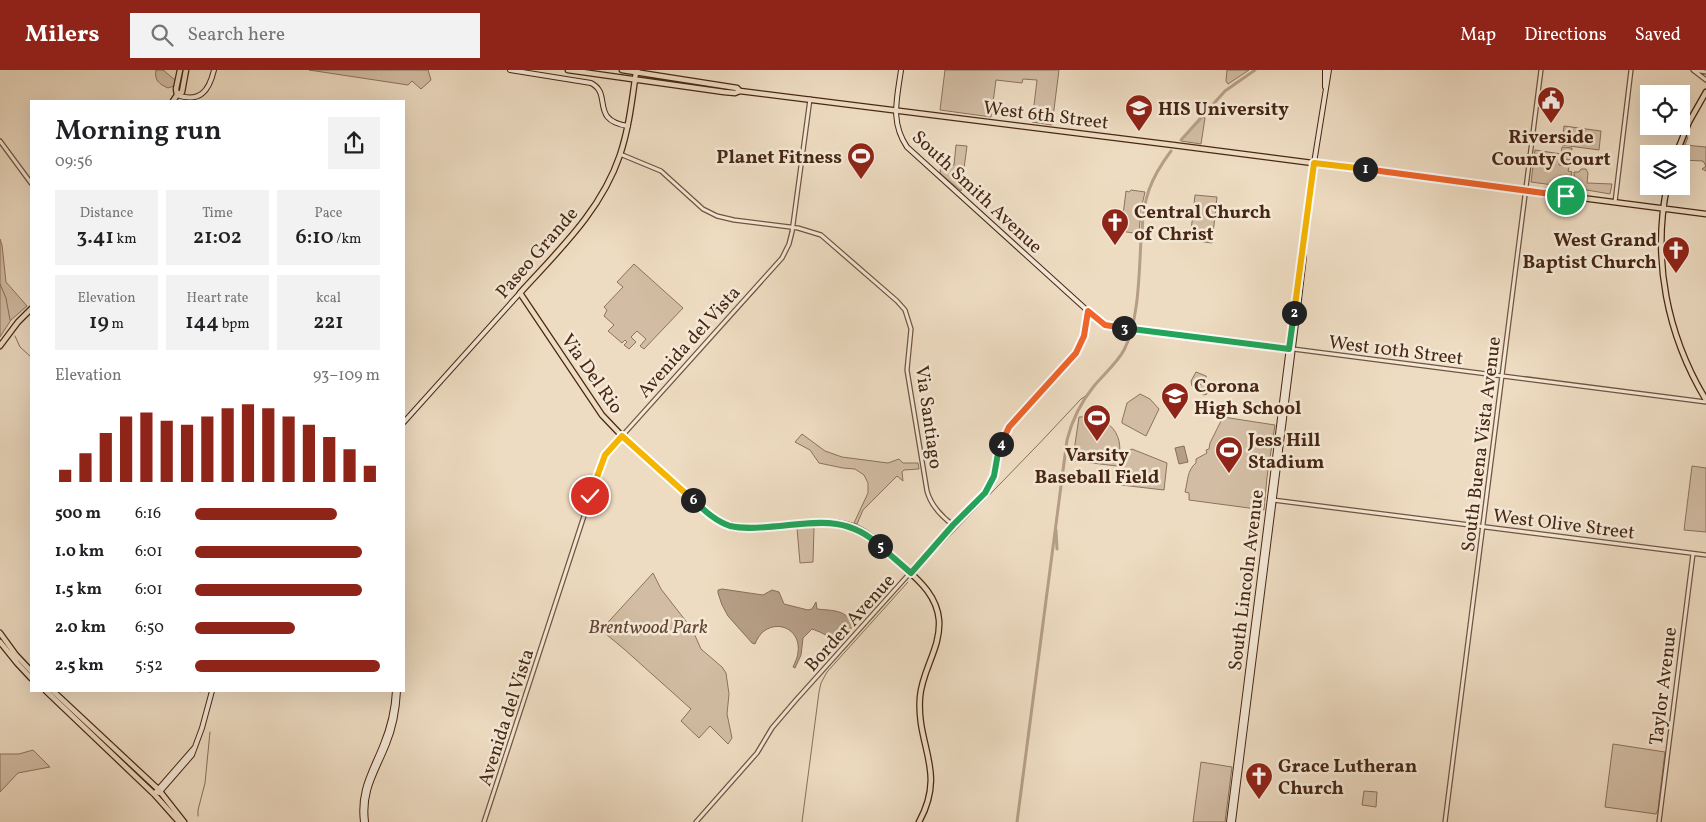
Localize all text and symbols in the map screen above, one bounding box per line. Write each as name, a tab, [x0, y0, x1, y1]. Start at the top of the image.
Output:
search box	[130, 13, 480, 58]
text: Milers	[25, 18, 100, 52]
icon: search	[148, 21, 176, 49]
text: Search here	[188, 22, 285, 48]
text: Map	[1460, 23, 1496, 48]
text: Directions	[1524, 23, 1607, 48]
text: Saved	[1635, 23, 1681, 48]
public building icon: Riverside County Court	[1536, 85, 1566, 124]
map controls	[1640, 85, 1690, 195]
button: locate	[1640, 85, 1690, 135]
school or university icon: HIS University	[1124, 93, 1154, 132]
street label: West 6th Street	[981, 95, 1110, 137]
place label: HIS University	[1158, 97, 1289, 123]
text: Morning run	[55, 112, 222, 151]
button: share	[328, 117, 380, 169]
street label: South Smith Avenue	[906, 125, 1048, 260]
place label: Riverside County Court	[1491, 125, 1611, 173]
sports icon: Planet Fitness	[846, 141, 876, 180]
place label: Planet Fitness	[716, 145, 842, 171]
button: layers	[1640, 145, 1690, 195]
text: 09:56	[55, 151, 93, 173]
pin: 1	[1352, 156, 1378, 182]
text: 1	[1363, 160, 1368, 179]
pin	[1545, 175, 1587, 217]
icon: arrive	[1552, 182, 1580, 210]
place label: Central Church of Christ	[1134, 200, 1271, 248]
street label: Paseo Grande	[490, 202, 585, 305]
text: Distance	[80, 204, 133, 223]
text: Time	[202, 204, 233, 223]
text: Pace	[315, 204, 343, 223]
church icon: Central Church of Christ	[1100, 207, 1130, 246]
text: 3.41	[76, 223, 114, 252]
text: 21:02	[193, 223, 242, 252]
text: 6:10	[296, 223, 333, 252]
place label: West Grand Baptist Church	[1523, 228, 1657, 276]
text: km	[114, 230, 137, 249]
text: /km	[333, 230, 361, 249]
church icon: West Grand Baptist Church	[1661, 235, 1691, 274]
street label: Avenida del Vista	[632, 281, 747, 404]
text: Elevation	[77, 289, 136, 308]
text: Heart rate	[187, 289, 248, 308]
text: kcal	[316, 289, 341, 308]
pin: 2	[1282, 300, 1306, 326]
text: 2	[1291, 304, 1298, 323]
text: 19	[89, 308, 109, 337]
text: 144	[185, 308, 219, 337]
text: 221	[313, 308, 344, 337]
text: m	[109, 315, 124, 334]
text: bpm	[219, 315, 250, 334]
pin: 3	[1112, 316, 1136, 340]
text: 3	[1121, 319, 1128, 338]
street label: Via Del Rio	[554, 329, 628, 419]
street label: West 10th Street	[1327, 330, 1465, 372]
street label: South Buena Vista Avenue	[1456, 335, 1508, 553]
street label: Via Santiago	[908, 364, 948, 471]
text: Elevation	[55, 365, 122, 387]
text: 93–109 m	[313, 365, 380, 387]
place label: Corona High School	[1194, 374, 1302, 422]
school or university icon: Corona High School	[1160, 381, 1190, 420]
sports icon: Varsity Baseball Field	[1082, 403, 1112, 442]
place label: Jess Hill Stadium	[1247, 428, 1324, 476]
pin: 4	[988, 432, 1014, 456]
text: 4	[997, 435, 1006, 454]
sports icon: Jess Hill Stadium	[1214, 435, 1244, 474]
place label: Varsity Baseball Field	[1035, 443, 1160, 491]
pin	[569, 475, 611, 517]
icon: check	[576, 482, 604, 510]
pin: 6	[680, 488, 706, 512]
street label: South Lincoln Avenue	[1223, 488, 1271, 672]
text: 6	[690, 491, 697, 510]
text: 500 m	[55, 503, 101, 525]
text: 6:16	[135, 503, 161, 525]
street label: West Olive Street	[1491, 503, 1637, 547]
pin: 5	[868, 534, 892, 558]
text: 5	[877, 537, 884, 556]
text: 1.0 km	[55, 541, 104, 563]
text: 6:01	[135, 541, 163, 563]
street label: Border Avenue	[799, 569, 901, 678]
text: 1.5 km	[55, 579, 102, 601]
text: 6:01	[135, 579, 163, 601]
park label: Brentwood Park	[588, 615, 708, 641]
text: 2.0 km	[55, 617, 106, 639]
text: 6:50	[135, 617, 164, 639]
street label: Taylor Avenue	[1644, 626, 1684, 747]
street label: Avenida del Vista	[472, 646, 541, 790]
text: 2.5 km	[55, 655, 104, 677]
text: 5:52	[135, 655, 163, 677]
place label: Grace Lutheran Church	[1278, 754, 1417, 802]
church icon: Grace Lutheran Church	[1244, 761, 1274, 800]

